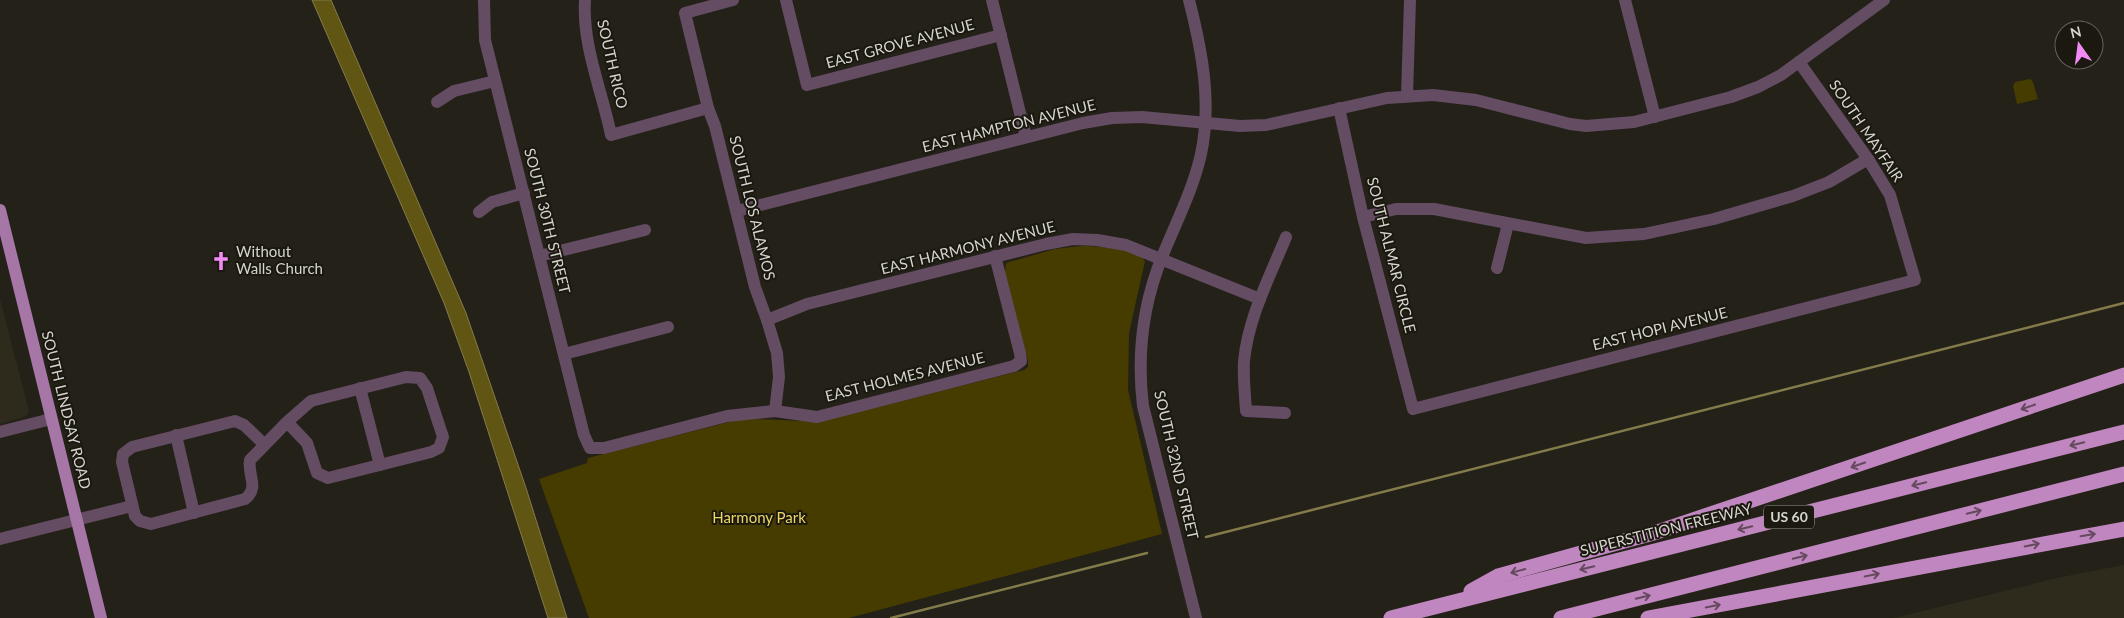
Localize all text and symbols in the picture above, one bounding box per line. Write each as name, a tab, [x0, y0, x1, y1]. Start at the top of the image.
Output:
street label: EAST GROVE AVENUE	[824, 15, 976, 71]
street label: SOUTH RICO	[594, 18, 632, 110]
north arrow	[2054, 20, 2104, 70]
text: N	[2068, 22, 2083, 41]
street label: SOUTH MAYFAIR	[1826, 76, 1908, 185]
street label: EAST HAMPTON AVENUE	[920, 95, 1097, 155]
street label: SOUTH LOS ALAMOS	[726, 134, 780, 282]
street label: SOUTH 30TH STREET	[521, 146, 575, 296]
street label: SOUTH ALMAR CIRCLE	[1364, 175, 1420, 335]
street label: EAST HARMONY AVENUE	[879, 217, 1057, 277]
place label: Without Walls Church	[236, 242, 323, 277]
church icon: Without Walls Church	[210, 250, 232, 272]
street label: EAST HOPI AVENUE	[1590, 303, 1729, 354]
street label: SOUTH LINDSAY ROAD	[39, 329, 95, 491]
street label: EAST HOLMES AVENUE	[823, 347, 986, 405]
street label: SOUTH 32ND STREET	[1151, 389, 1203, 541]
one-way arrow	[2020, 403, 2036, 413]
one-way arrow	[2069, 440, 2085, 449]
one-way arrow	[1850, 461, 1866, 470]
one-way arrow	[1912, 479, 1928, 489]
street label: SUPERSTITION FREEWAY	[1578, 499, 1754, 559]
road number: US 60	[1764, 506, 1814, 528]
one-way arrow	[1966, 507, 1982, 517]
park label: Harmony Park	[712, 508, 806, 526]
one-way arrow	[1737, 524, 1753, 533]
one-way arrow	[2079, 530, 2095, 540]
one-way arrow	[2024, 539, 2040, 549]
one-way arrow	[1791, 552, 1807, 561]
one-way arrow	[1580, 563, 1596, 573]
one-way arrow	[1510, 567, 1526, 576]
one-way arrow	[1864, 570, 1880, 580]
one-way arrow	[1634, 592, 1650, 601]
one-way arrow	[1704, 600, 1720, 610]

